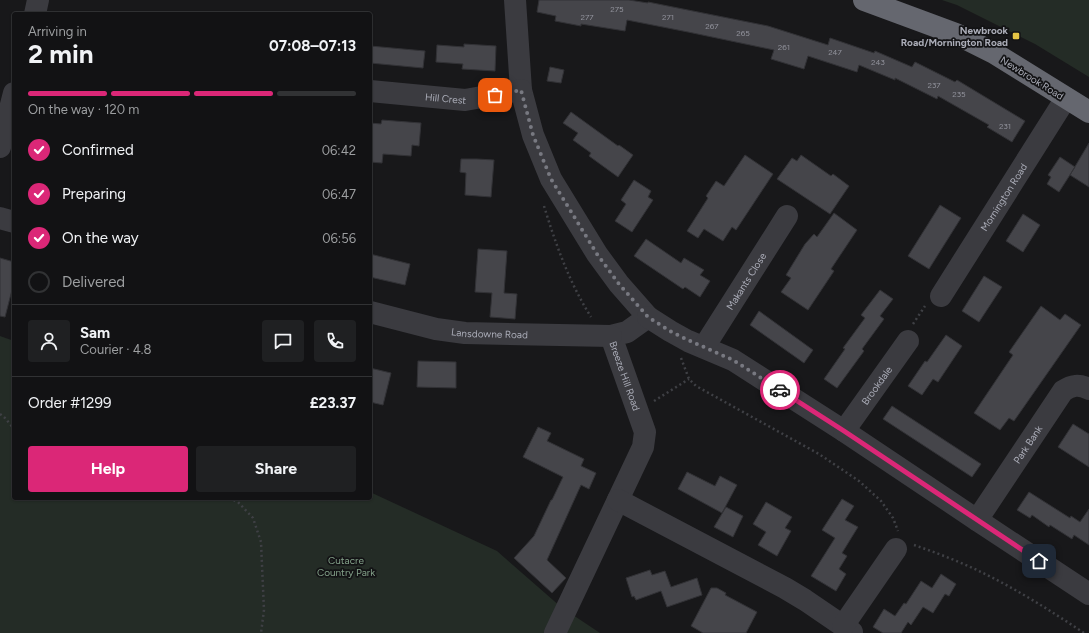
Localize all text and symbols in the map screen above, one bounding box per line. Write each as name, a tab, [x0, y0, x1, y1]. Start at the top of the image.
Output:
house number: 275	[610, 4, 624, 14]
house number: 277	[580, 12, 594, 22]
house number: 271	[662, 12, 674, 22]
house number: 267	[705, 21, 719, 31]
text: Arriving in	[28, 24, 87, 39]
place label: Newbrook Road/Mornington Road	[901, 24, 1009, 49]
house number: 265	[736, 28, 750, 38]
marker: Newbrook Road/Mornington Road	[1011, 31, 1021, 41]
text: 07:08–07:13	[269, 37, 356, 55]
text: 2 min	[28, 38, 94, 70]
house number: 261	[778, 42, 790, 52]
house number: 247	[828, 47, 843, 57]
street label: Newbrook Road	[998, 53, 1066, 103]
house number: 243	[871, 57, 885, 67]
pin	[478, 78, 512, 112]
house number: 237	[927, 80, 941, 90]
icon: bag	[484, 84, 506, 106]
house number: 235	[952, 89, 966, 99]
street label: Hill Crest	[425, 90, 467, 107]
text: On the way · 120 m	[28, 102, 139, 117]
house number: 231	[999, 121, 1011, 131]
icon: check	[28, 139, 50, 161]
text: Confirmed	[62, 141, 134, 159]
text: 06:42	[322, 143, 356, 158]
street label: Mornington Road	[977, 161, 1030, 233]
icon: check	[28, 183, 50, 205]
text: Preparing	[62, 185, 126, 203]
text: 06:47	[322, 187, 356, 202]
icon: check	[28, 227, 50, 249]
text: On the way	[62, 229, 139, 247]
text: 06:56	[322, 231, 356, 246]
street label: Makants Close	[723, 250, 769, 312]
text: Delivered	[62, 273, 125, 291]
button: person	[28, 320, 70, 362]
button: chat	[262, 320, 304, 362]
button: phone	[314, 320, 356, 362]
text: Sam	[80, 324, 110, 342]
street label: Lansdowne Road	[451, 325, 528, 341]
street label: Breeze Hill Road	[607, 339, 643, 413]
text: Courier · 4.8	[80, 342, 152, 357]
street label: Brookdale	[858, 363, 895, 407]
courier	[760, 370, 800, 410]
icon: car	[769, 379, 791, 401]
text: Order #1299	[28, 394, 111, 412]
text: £23.37	[310, 394, 356, 412]
street label: Park Bank	[1010, 423, 1045, 466]
button: Help	[28, 446, 188, 492]
button: Share	[196, 446, 356, 492]
pin	[1022, 544, 1056, 578]
icon: home	[1028, 550, 1050, 572]
park label: Cutacre Country Park	[317, 554, 375, 579]

